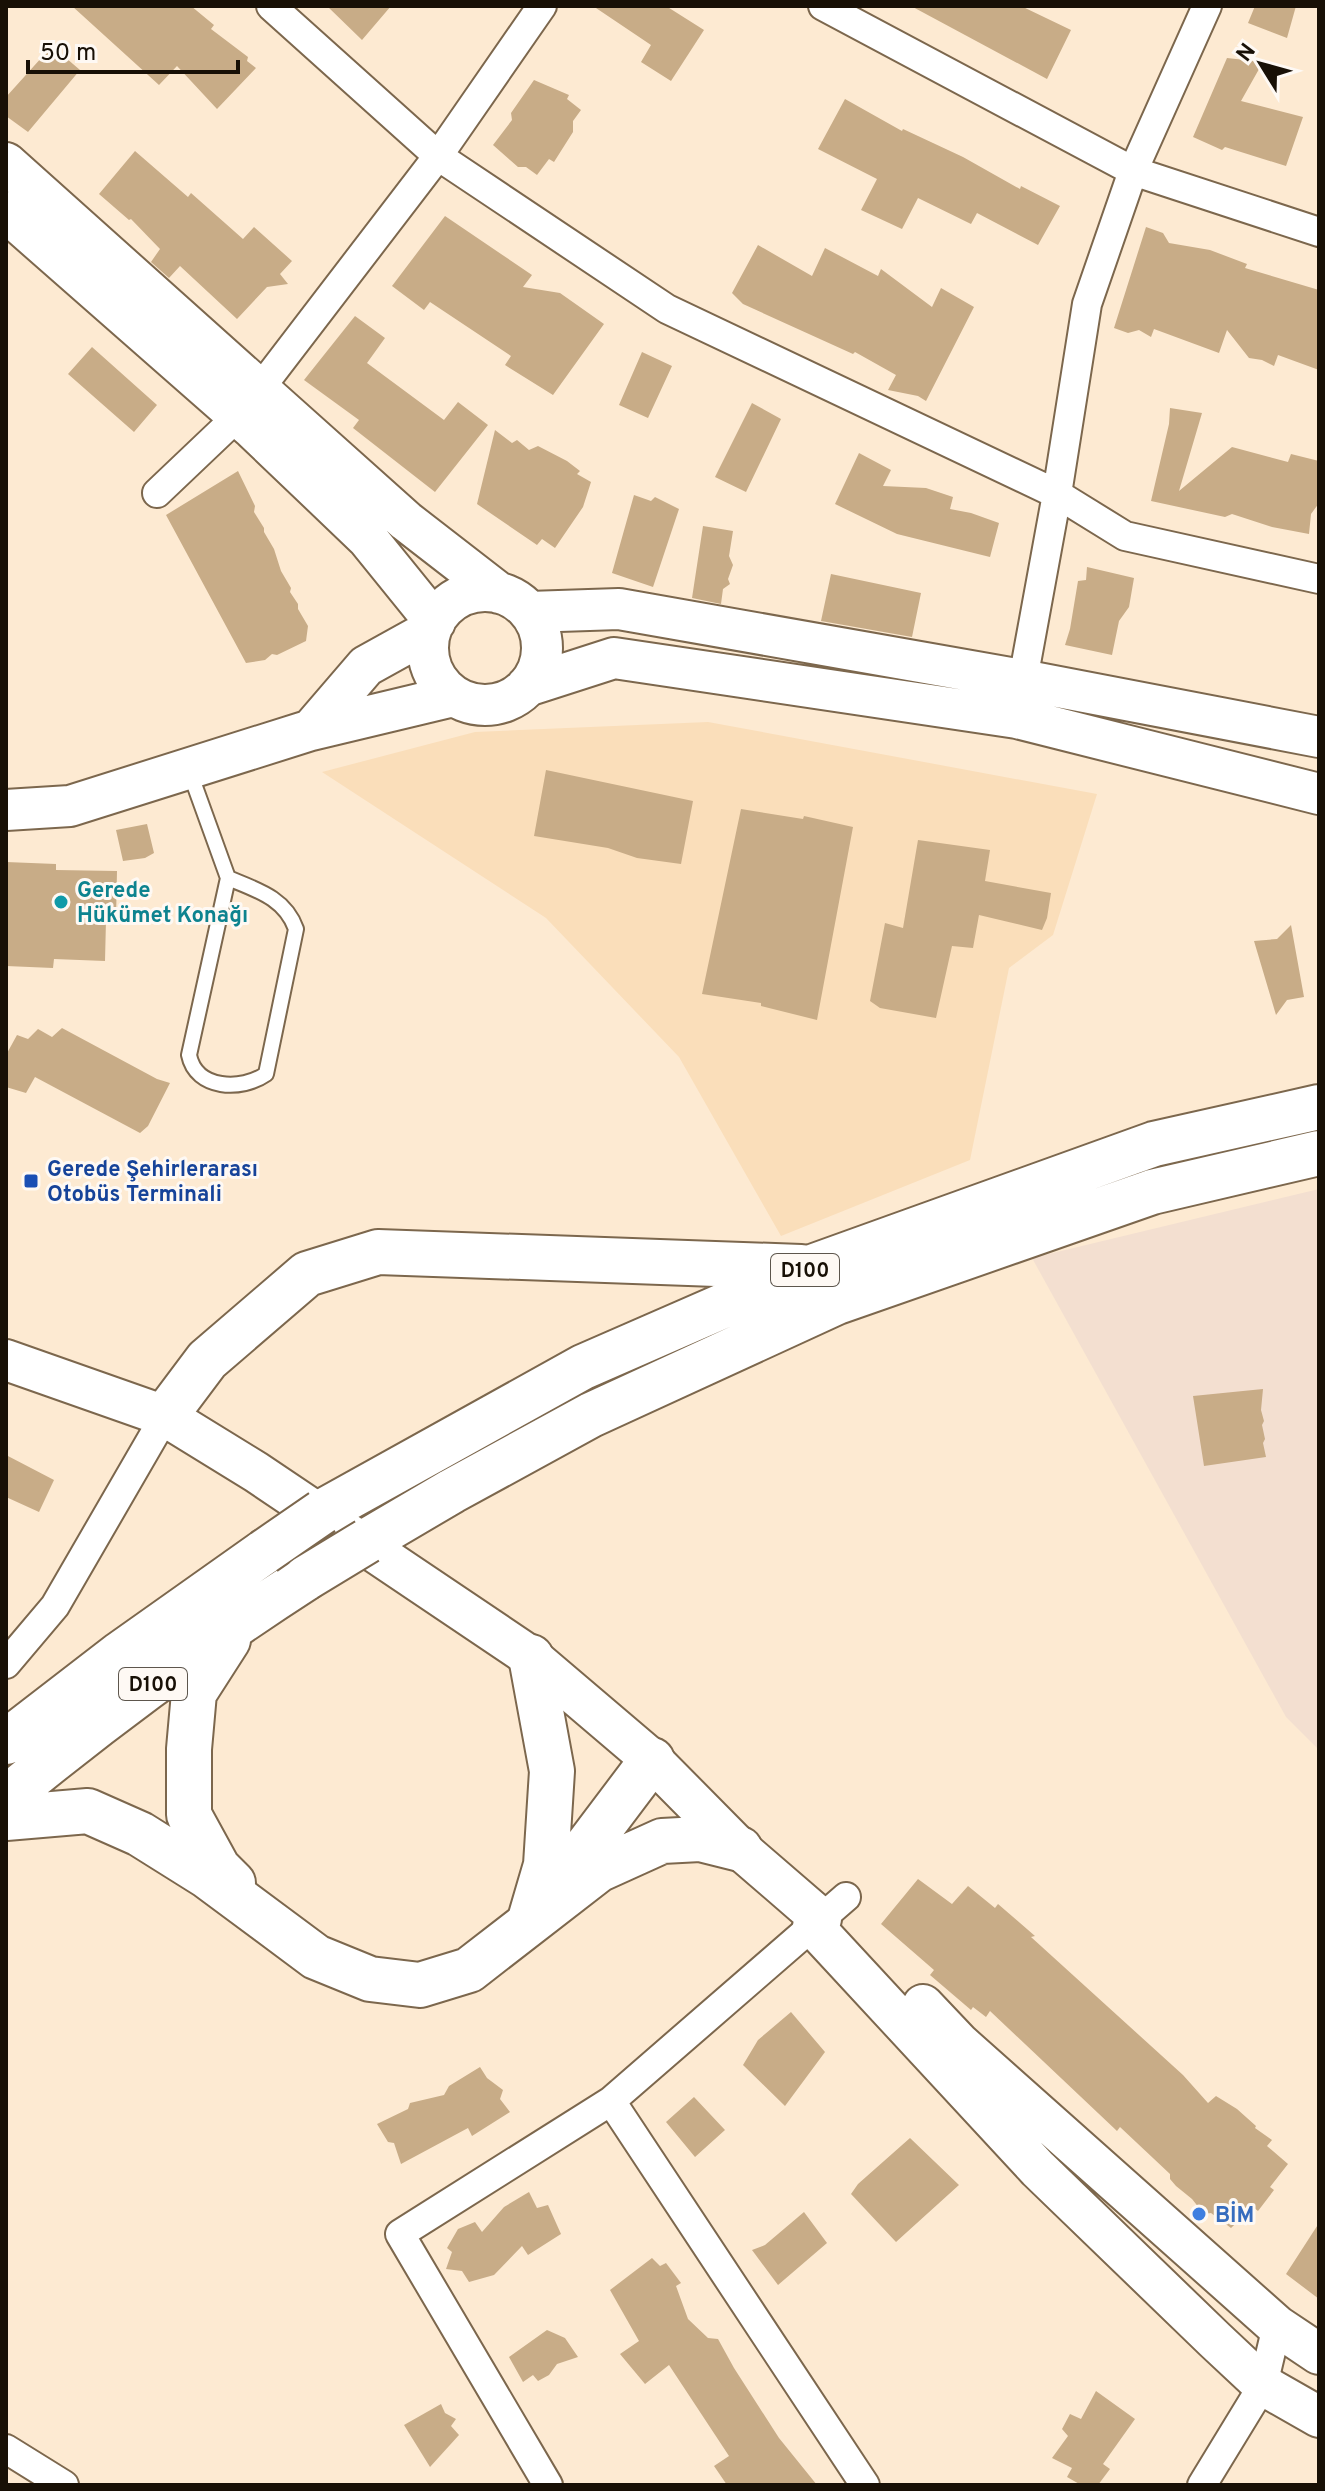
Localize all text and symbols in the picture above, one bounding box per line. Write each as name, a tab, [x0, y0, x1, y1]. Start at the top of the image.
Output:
scale bar	[28, 24, 238, 74]
north arrow	[1221, 24, 1301, 104]
text: 50 m	[40, 39, 96, 69]
text: N	[1231, 39, 1263, 68]
place label: Gerede Hükümet Konağı	[77, 878, 248, 930]
marker: Gerede Hükümet Konağı	[52, 893, 70, 911]
place label: Gerede Şehirlerarası Otobüs Terminali	[47, 1157, 258, 1209]
marker: Gerede Şehirlerarası Otobüs Terminali	[22, 1172, 40, 1190]
road number: D100	[771, 1254, 839, 1286]
road number: D100	[119, 1668, 187, 1700]
place label: BİM	[1215, 2201, 1254, 2230]
marker: BİM	[1190, 2205, 1208, 2223]

